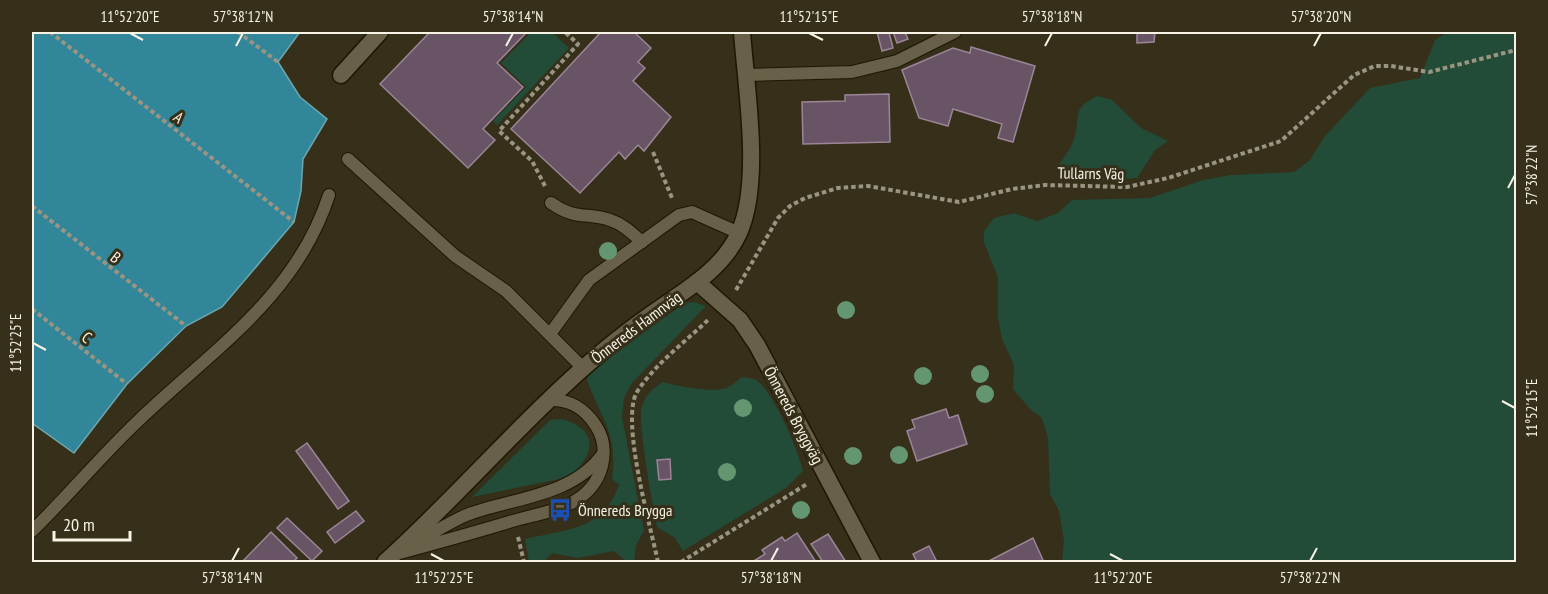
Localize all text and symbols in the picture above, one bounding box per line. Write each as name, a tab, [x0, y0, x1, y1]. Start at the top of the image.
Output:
text: 11°52'20"E	[100, 7, 160, 26]
text: 57°38'12"N	[213, 7, 273, 26]
text: 57°38'14"N	[483, 7, 543, 26]
text: 11°52'15"E	[779, 7, 839, 26]
text: 57°38'18"N	[1022, 7, 1082, 26]
text: 57°38'20"N	[1291, 7, 1351, 26]
street label: A	[170, 107, 188, 127]
text: 57°38'22"N	[1522, 145, 1541, 205]
street label: Tullarns Väg	[1058, 162, 1124, 184]
street label: B	[107, 247, 125, 267]
street label: Önnereds Hamnväg	[587, 286, 685, 368]
text: 11°52'25"E	[6, 313, 25, 373]
street label: C	[78, 327, 96, 347]
street label: Önnereds Bryggväg	[760, 363, 828, 467]
text: 11°52'15"E	[1522, 378, 1541, 438]
bus stop icon: Önnereds Brygga	[547, 497, 573, 523]
place label: Önnereds Brygga	[578, 500, 672, 520]
scale bar	[54, 504, 130, 542]
text: 20 m	[63, 513, 95, 536]
text: 57°38'14"N	[202, 568, 262, 587]
text: 11°52'25"E	[414, 568, 474, 587]
text: 57°38'18"N	[741, 568, 801, 587]
text: 11°52'20"E	[1093, 568, 1153, 587]
text: 57°38'22"N	[1280, 568, 1340, 587]

